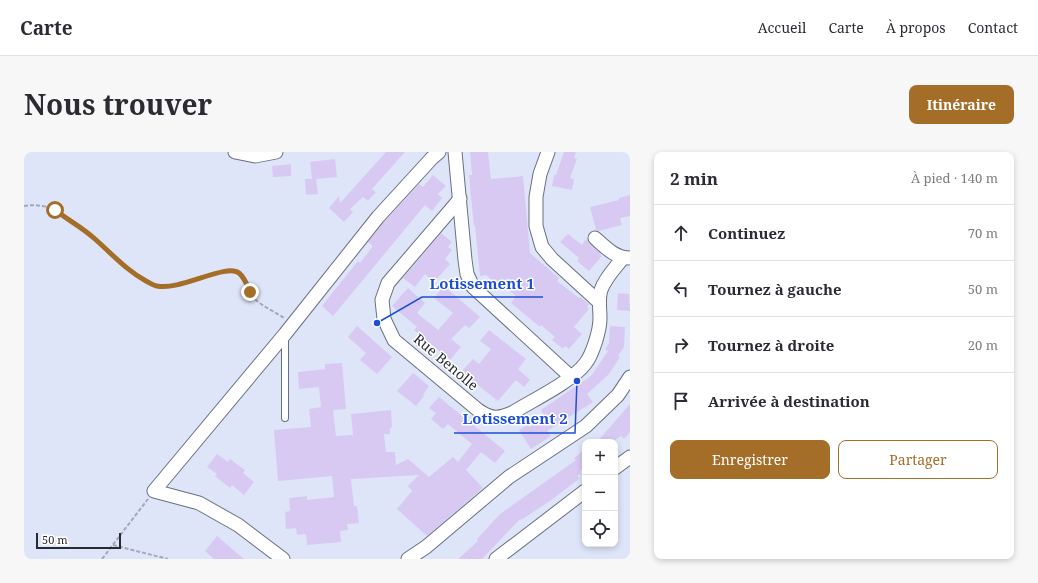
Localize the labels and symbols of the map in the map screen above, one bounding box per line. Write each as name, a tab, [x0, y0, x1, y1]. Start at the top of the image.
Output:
route start	[46, 201, 64, 219]
callout: Lotissement 1	[422, 270, 543, 297]
text: Lotissement 1	[429, 273, 535, 293]
route end	[241, 283, 259, 301]
street label: Rue Benolle	[410, 329, 483, 394]
callout: Lotissement 2	[454, 406, 575, 433]
text: Lotissement 2	[462, 408, 568, 428]
scale bar	[36, 531, 121, 550]

